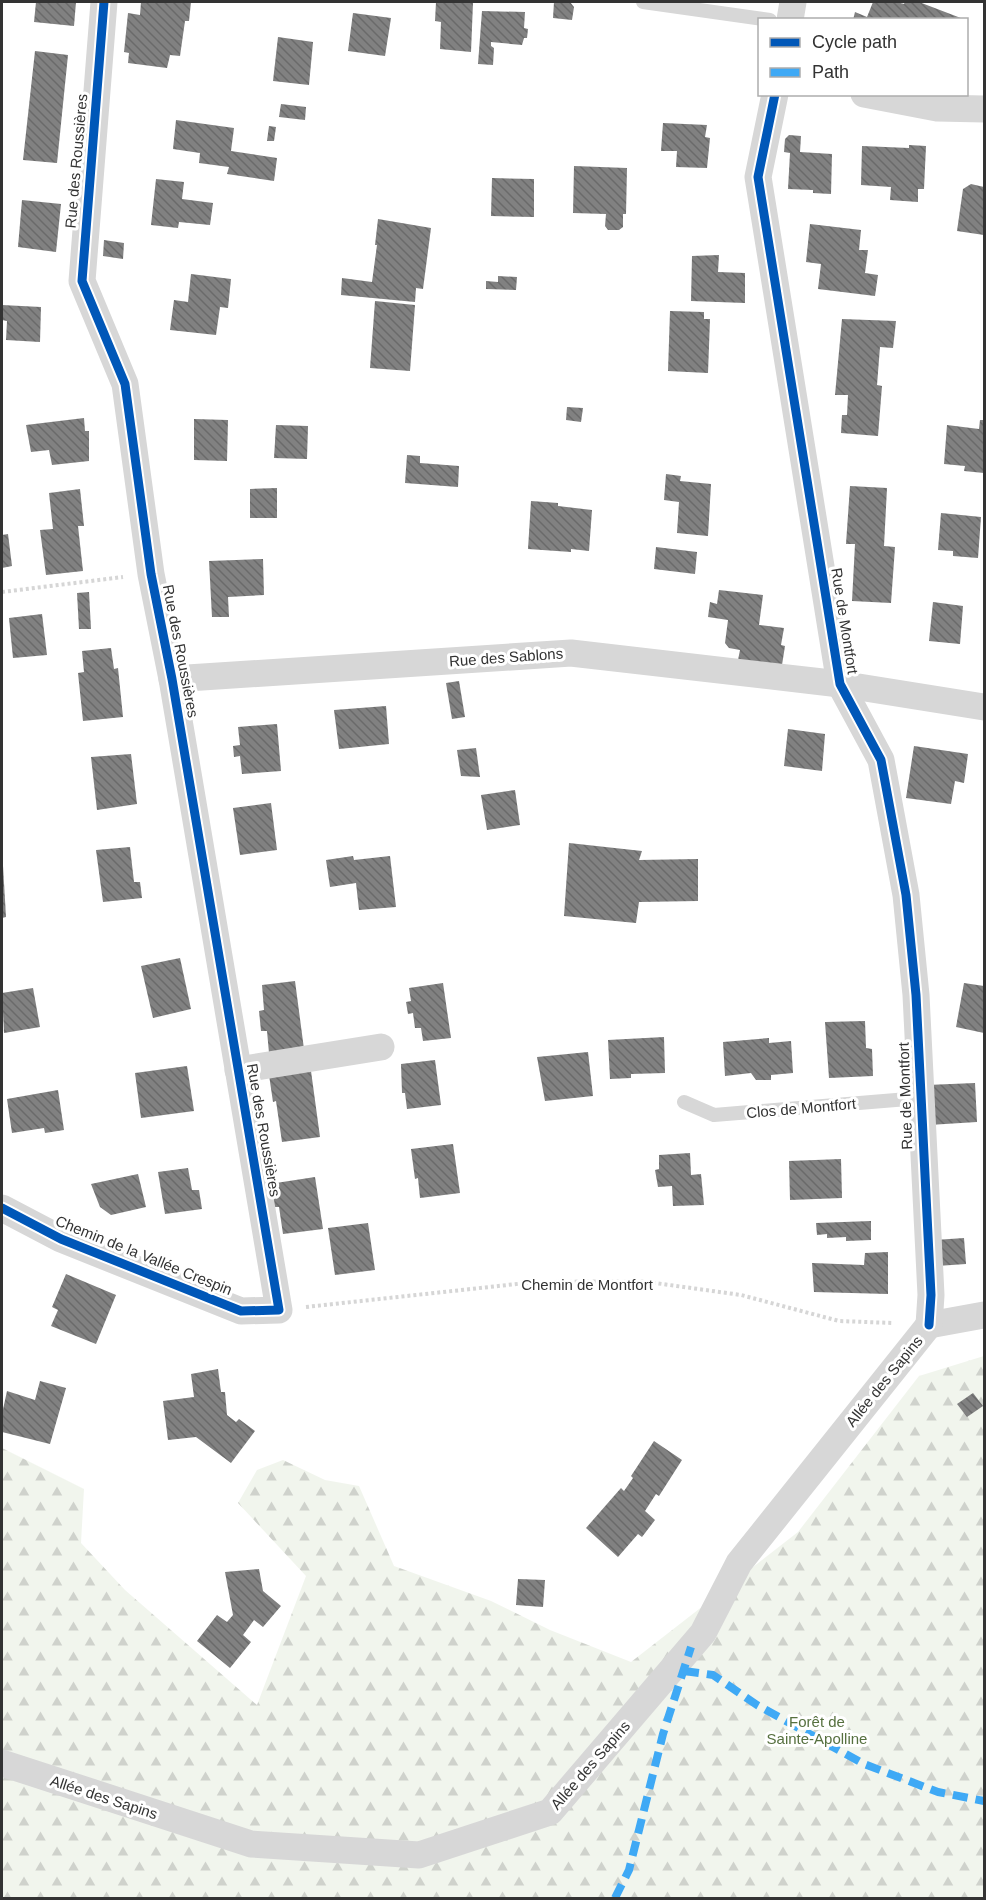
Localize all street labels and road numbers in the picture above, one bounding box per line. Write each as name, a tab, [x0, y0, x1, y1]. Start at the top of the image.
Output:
street label: Rue des Roussières	[62, 93, 90, 229]
street label: Rue de Montfort	[828, 567, 862, 676]
street label: Rue des Roussières	[160, 583, 202, 719]
street label: Rue des Sablons	[448, 645, 564, 669]
street label: Rue de Montfort	[895, 1041, 915, 1150]
street label: Rue des Roussières	[244, 1062, 284, 1198]
street label: Clos de Montfort	[745, 1095, 857, 1121]
street label: Chemin de la Vallée Crespin	[53, 1212, 235, 1298]
street label: Chemin de Montfort	[521, 1276, 654, 1293]
street label: Allée des Sapins	[842, 1332, 926, 1430]
street label: Allée des Sapins	[547, 1717, 633, 1813]
street label: Allée des Sapins	[48, 1772, 160, 1822]

